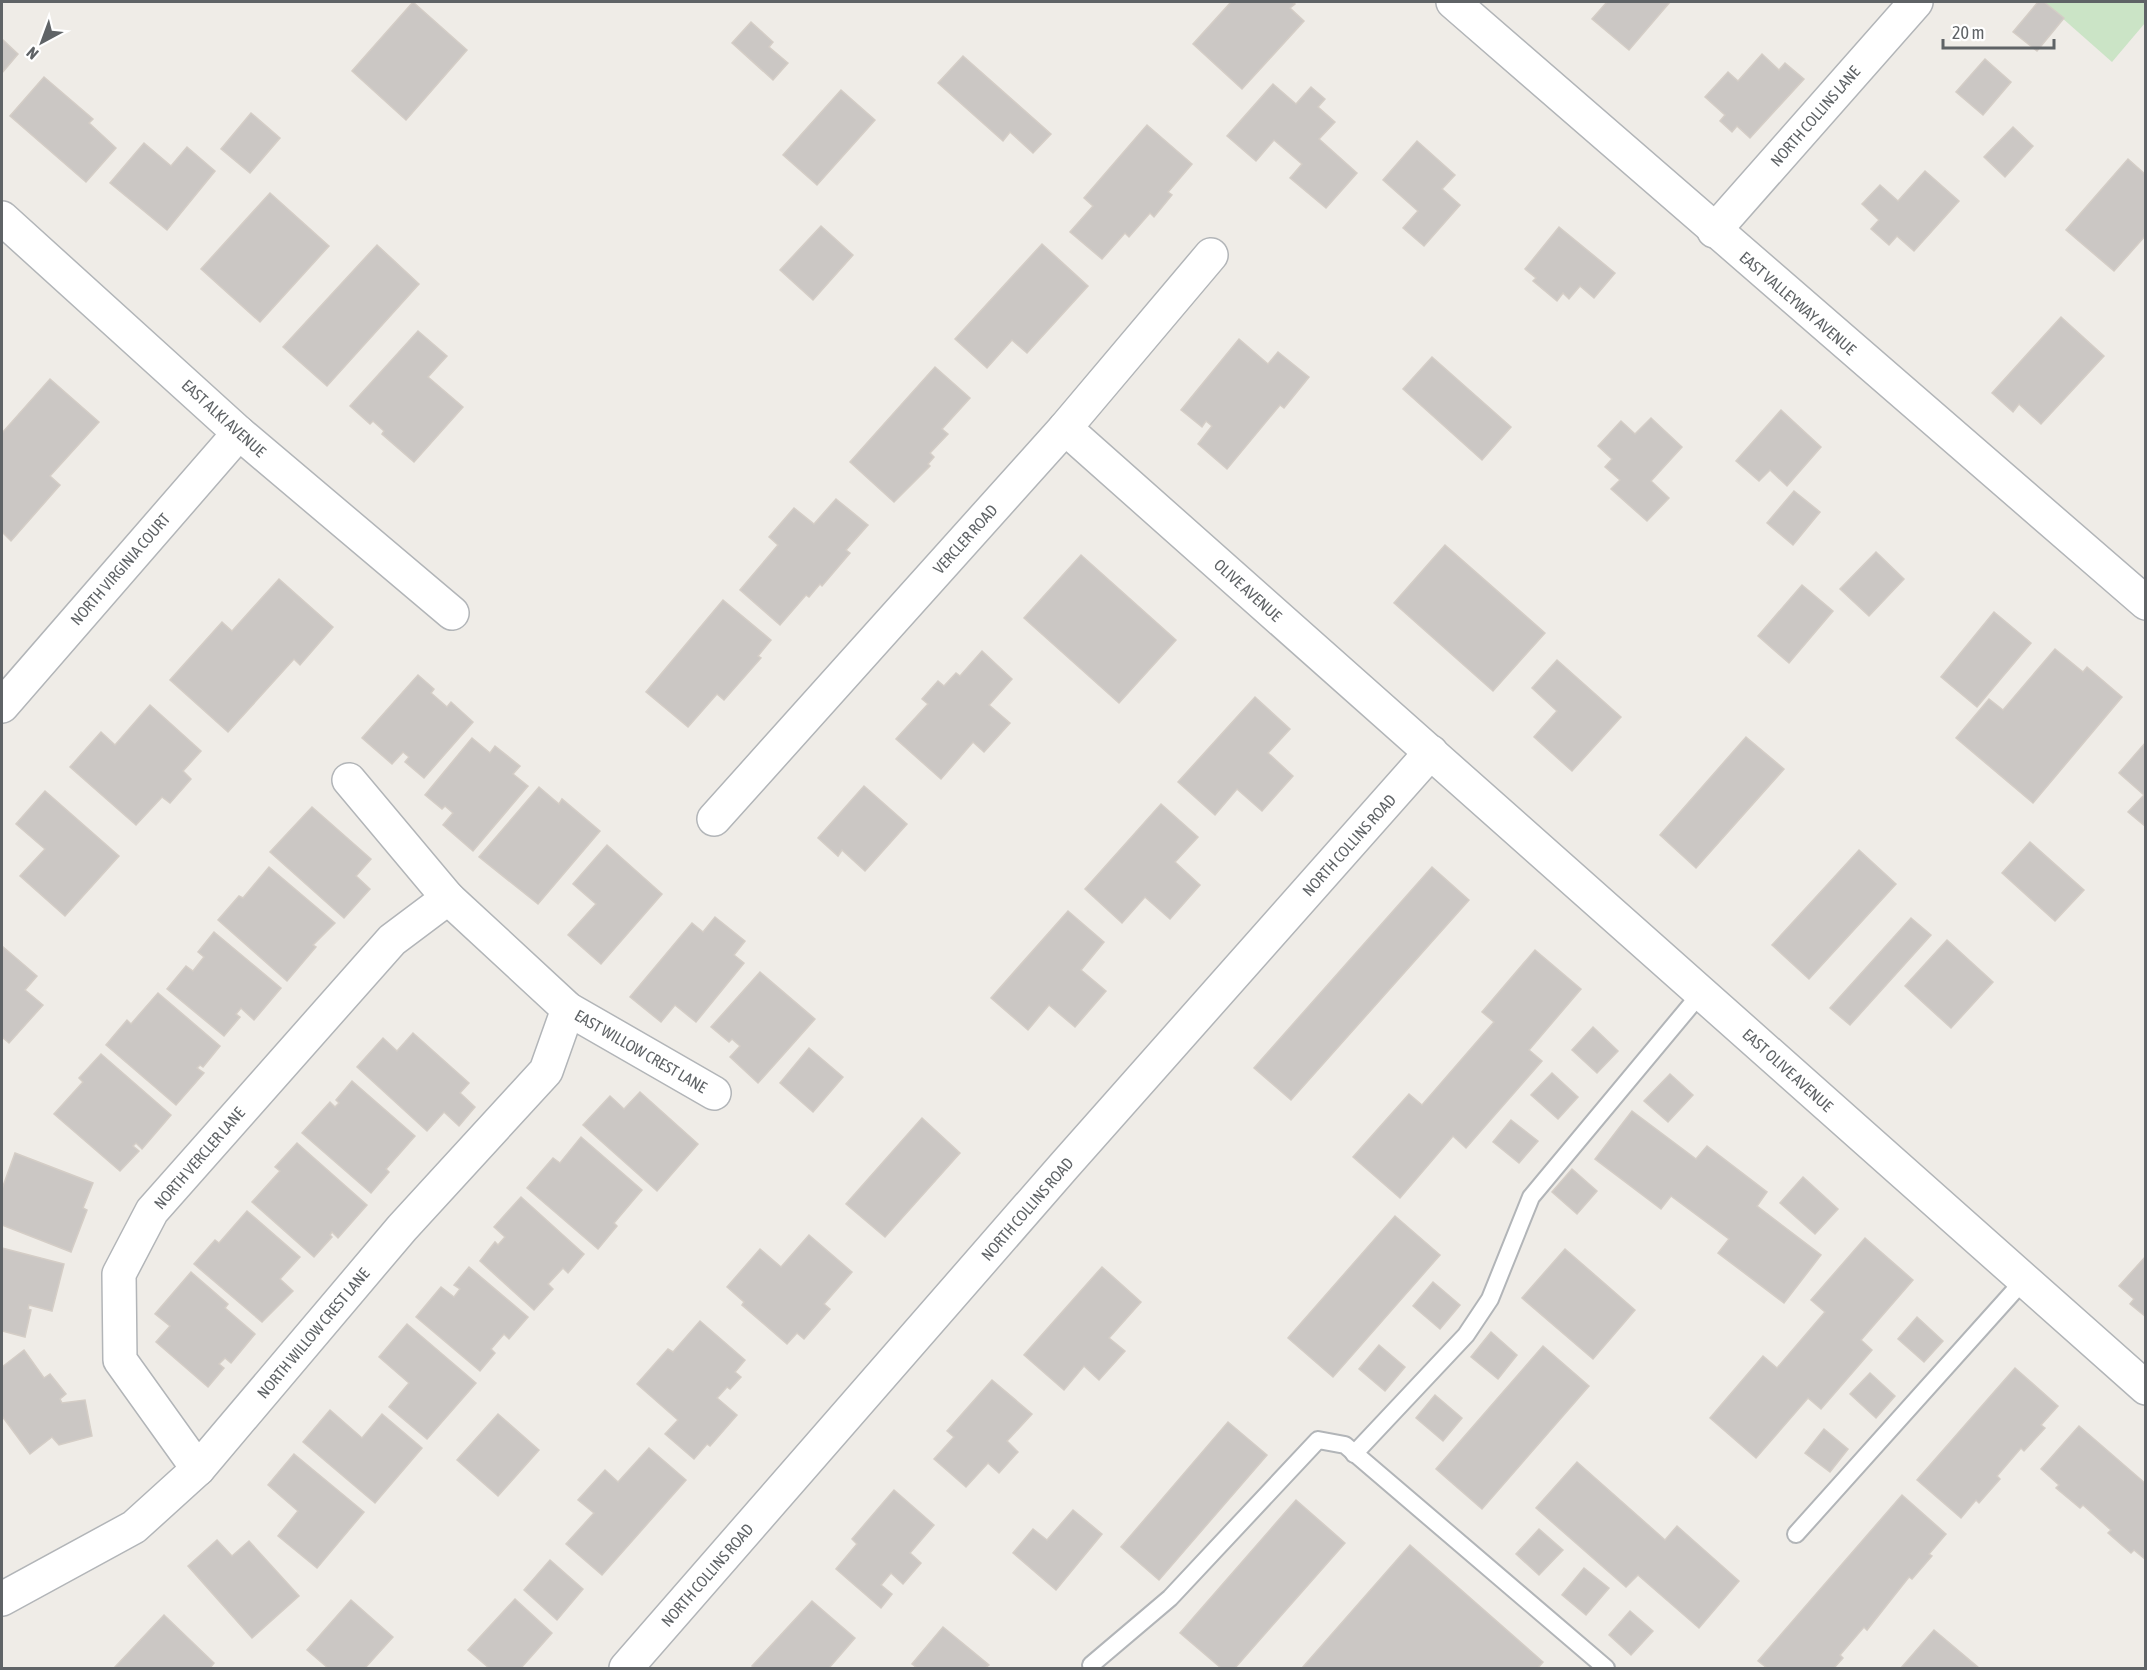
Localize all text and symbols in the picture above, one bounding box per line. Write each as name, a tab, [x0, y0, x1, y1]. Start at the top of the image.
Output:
north arrow	[12, 12, 72, 72]
scale bar	[1943, 12, 2054, 50]
text: 20 m	[1952, 22, 1984, 43]
text: N	[23, 43, 42, 63]
street label: NORTH COLLINS LANE	[1767, 62, 1863, 170]
street label: EAST VALLEYWAY AVENUE	[1736, 248, 1860, 358]
street label: EAST ALKI AVENUE	[178, 376, 270, 460]
street label: VERCLER ROAD	[929, 501, 1001, 577]
street label: NORTH VIRGINIA COURT	[67, 510, 173, 628]
street label: OLIVE AVENUE	[1211, 555, 1285, 625]
street label: NORTH COLLINS ROAD	[1299, 791, 1399, 899]
street label: EAST WILLOW CREST LANE	[572, 1006, 710, 1096]
street label: EAST OLIVE AVENUE	[1739, 1025, 1837, 1115]
street label: NORTH VERCLER LANE	[150, 1103, 248, 1212]
street label: NORTH COLLINS ROAD	[977, 1154, 1077, 1264]
street label: NORTH WILLOW CREST LANE	[253, 1264, 373, 1402]
street label: NORTH COLLINS ROAD	[657, 1520, 757, 1630]

